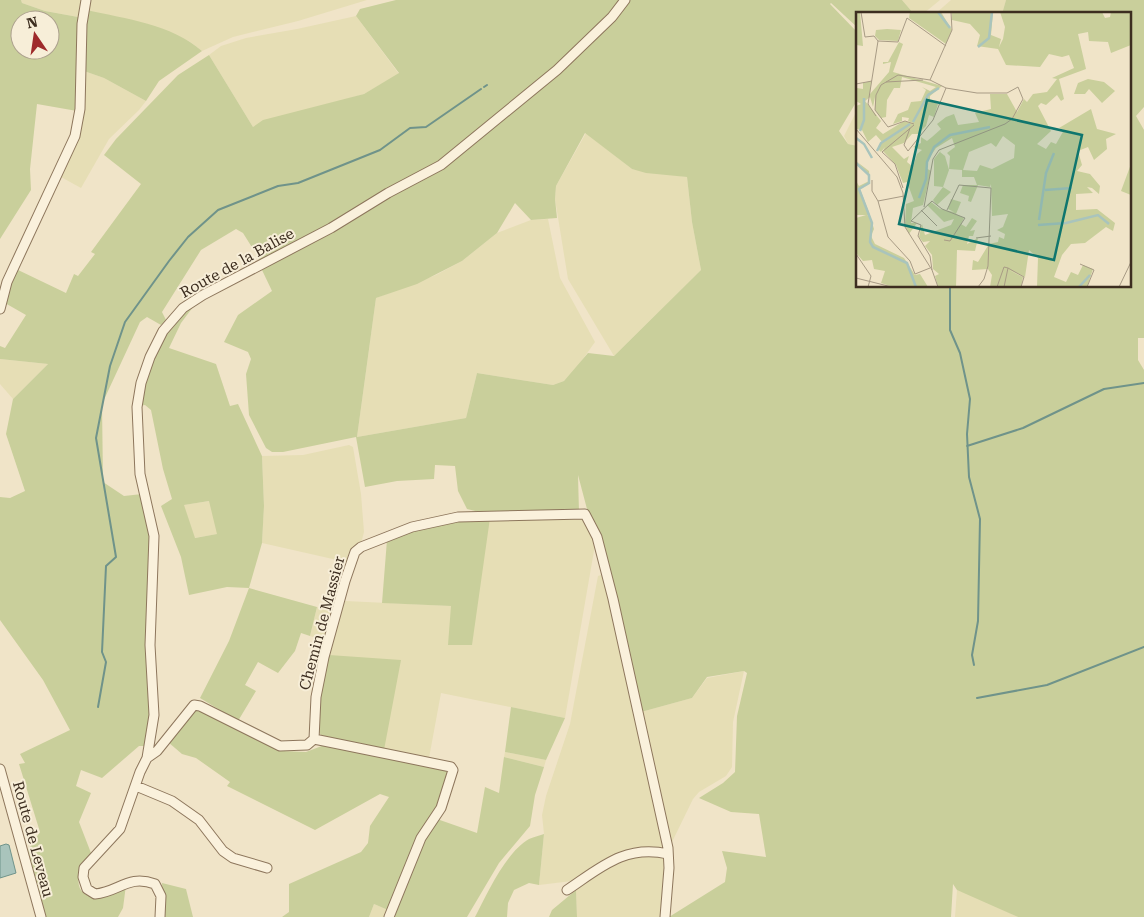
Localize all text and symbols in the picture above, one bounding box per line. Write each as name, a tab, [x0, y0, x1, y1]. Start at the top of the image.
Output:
north arrow	[10, 10, 60, 60]
inset map	[856, 12, 1132, 288]
text: N	[25, 13, 39, 31]
street label: Route de la Balise	[177, 224, 297, 302]
street label: Chemin de Massier	[295, 554, 349, 692]
street label: Route de Leveau	[9, 779, 57, 900]

